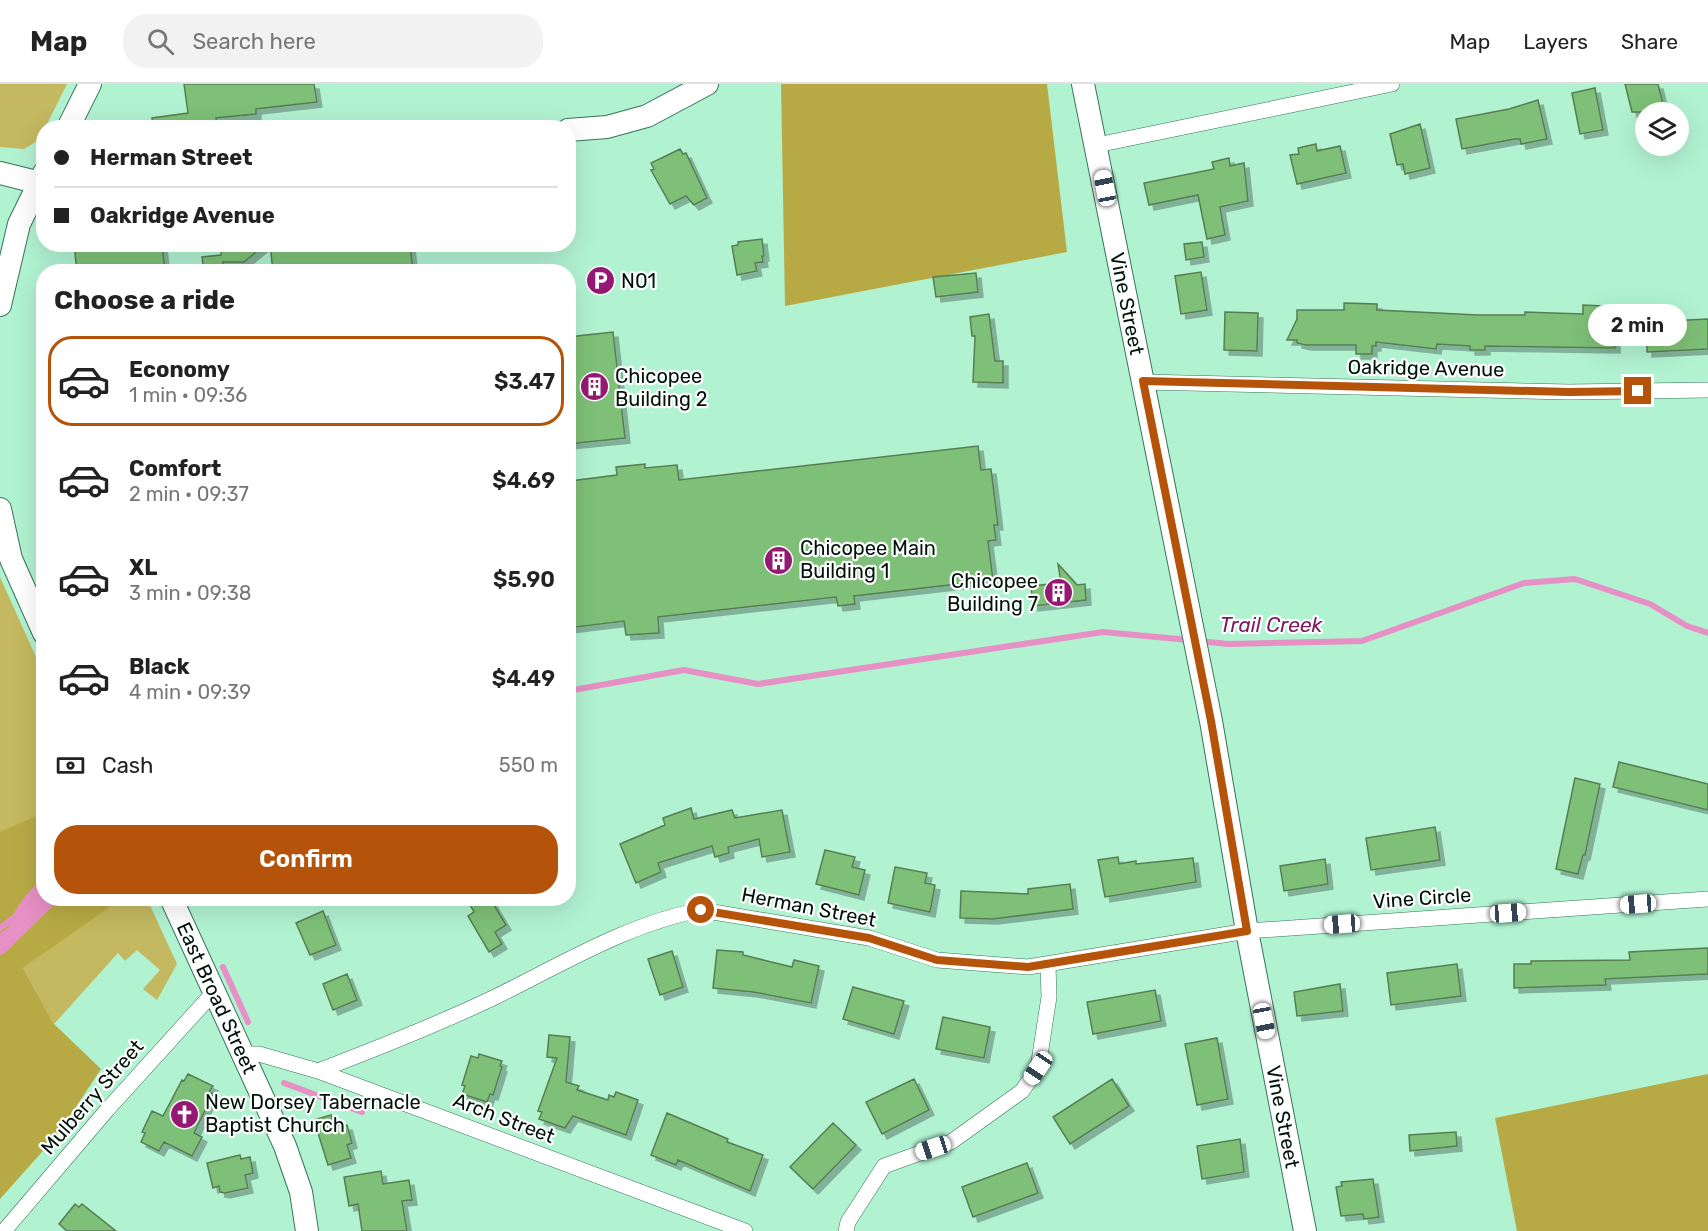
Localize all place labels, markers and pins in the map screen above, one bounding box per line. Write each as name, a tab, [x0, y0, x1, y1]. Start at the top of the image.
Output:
parking icon: N01	[584, 265, 616, 297]
place label: N01	[621, 269, 656, 293]
place label: Chicopee Building 2	[615, 364, 708, 411]
building icon: Chicopee Building 2	[578, 371, 610, 403]
place label: Chicopee Main Building 1	[800, 536, 936, 583]
building icon: Chicopee Main Building 1	[763, 544, 795, 576]
place label: Chicopee Building 7	[947, 569, 1038, 616]
building icon: Chicopee Building 7	[1043, 577, 1075, 609]
place label: New Dorsey Tabernacle Baptist Church	[205, 1090, 421, 1137]
church icon: New Dorsey Tabernacle Baptist Church	[168, 1098, 200, 1130]

